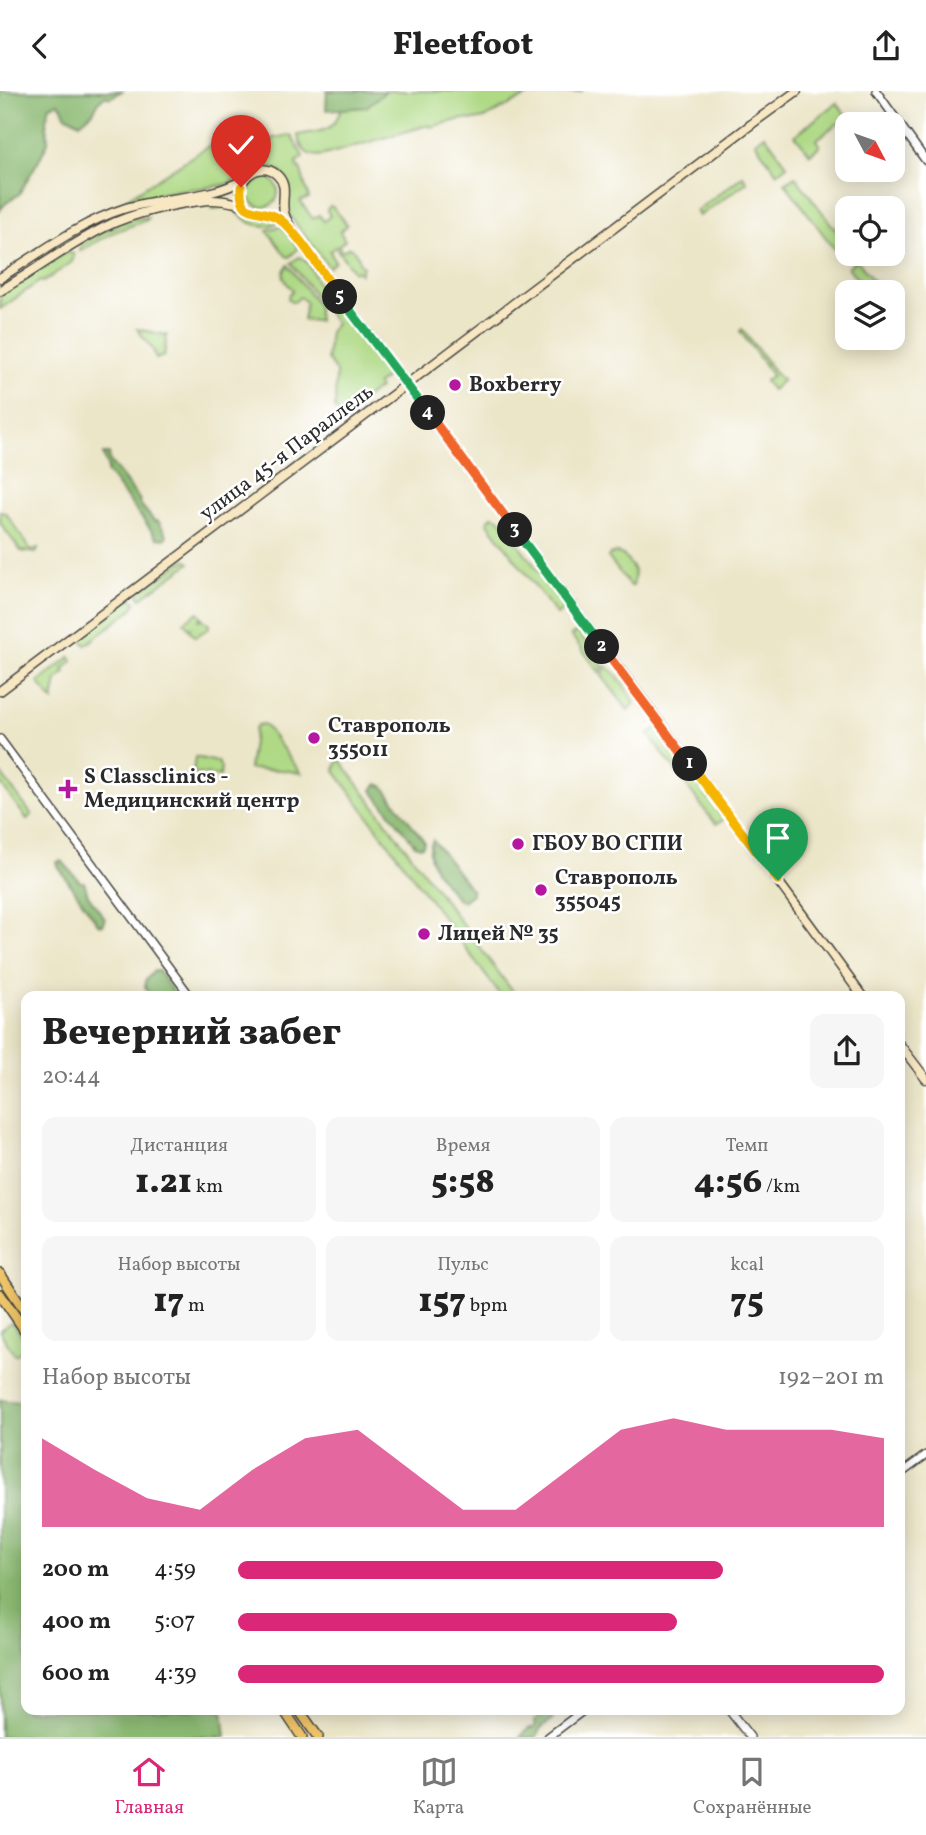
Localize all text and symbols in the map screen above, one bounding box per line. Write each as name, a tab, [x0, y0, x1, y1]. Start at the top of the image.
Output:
text: Fleetfoot	[393, 24, 533, 68]
icon: back	[21, 27, 59, 65]
icon: share	[867, 27, 905, 65]
north arrow	[835, 112, 905, 182]
map controls	[835, 112, 905, 350]
pin	[211, 115, 271, 187]
icon: check	[222, 126, 260, 164]
button: locate	[835, 196, 905, 266]
pin: 5	[322, 279, 358, 315]
button: layers	[835, 280, 905, 350]
text: 5	[335, 283, 344, 309]
place label: Boxberry	[469, 371, 562, 400]
marker: Boxberry	[447, 377, 463, 393]
street label: улица 45-я Параллель	[194, 378, 380, 528]
pin: 4	[410, 395, 446, 431]
text: 4	[422, 399, 433, 425]
pin: 3	[498, 513, 532, 548]
text: 3	[510, 516, 519, 542]
pin: 2	[584, 629, 620, 665]
text: 2	[597, 633, 606, 659]
place label: Ставрополь 355011	[328, 712, 451, 765]
marker: Ставрополь 355011	[306, 730, 322, 746]
pin: 1	[672, 747, 708, 781]
text: 1	[686, 750, 693, 776]
place label: S Classclinics - Медицинский центр	[84, 763, 300, 816]
marker: S Classclinics - Медицинский центр	[58, 779, 78, 799]
pin	[748, 808, 808, 880]
icon: arrive	[759, 819, 797, 857]
place label: ГБОУ ВО СГПИ	[532, 830, 683, 859]
marker: ГБОУ ВО СГПИ	[510, 836, 526, 852]
place label: Ставрополь 355045	[555, 864, 678, 917]
marker: Ставрополь 355045	[533, 882, 549, 898]
place label: Лицей № 35	[438, 920, 559, 949]
marker: Лицей № 35	[416, 926, 432, 942]
text: Вечерний забег	[42, 1008, 341, 1061]
button: share	[810, 1014, 884, 1088]
text: 20:44	[42, 1061, 101, 1093]
text: Дистанция	[130, 1133, 228, 1159]
text: Время	[436, 1133, 490, 1159]
text: Темп	[726, 1133, 768, 1159]
text: 1.21	[135, 1159, 192, 1207]
text: 5:58	[431, 1159, 495, 1207]
text: 4:56	[694, 1159, 762, 1207]
text: km	[192, 1174, 223, 1200]
text: /km	[762, 1174, 800, 1200]
text: Набор высоты	[117, 1252, 241, 1278]
text: Пульс	[437, 1252, 489, 1278]
text: kcal	[730, 1252, 764, 1278]
text: 17	[153, 1278, 184, 1326]
text: 157	[418, 1278, 466, 1326]
text: 75	[730, 1278, 764, 1326]
text: m	[184, 1293, 205, 1319]
text: bpm	[466, 1293, 508, 1319]
text: Набор высоты	[42, 1362, 191, 1394]
text: 192–201 m	[778, 1362, 884, 1394]
text: 200 m	[42, 1554, 109, 1586]
text: 4:59	[154, 1554, 196, 1586]
text: 400 m	[42, 1606, 111, 1638]
text: 5:07	[154, 1606, 195, 1638]
text: 600 m	[42, 1658, 110, 1690]
text: 4:39	[154, 1658, 196, 1690]
tab: Главная	[114, 1753, 184, 1821]
tab: Карта	[413, 1753, 464, 1821]
tab: Сохранённые	[693, 1753, 812, 1821]

